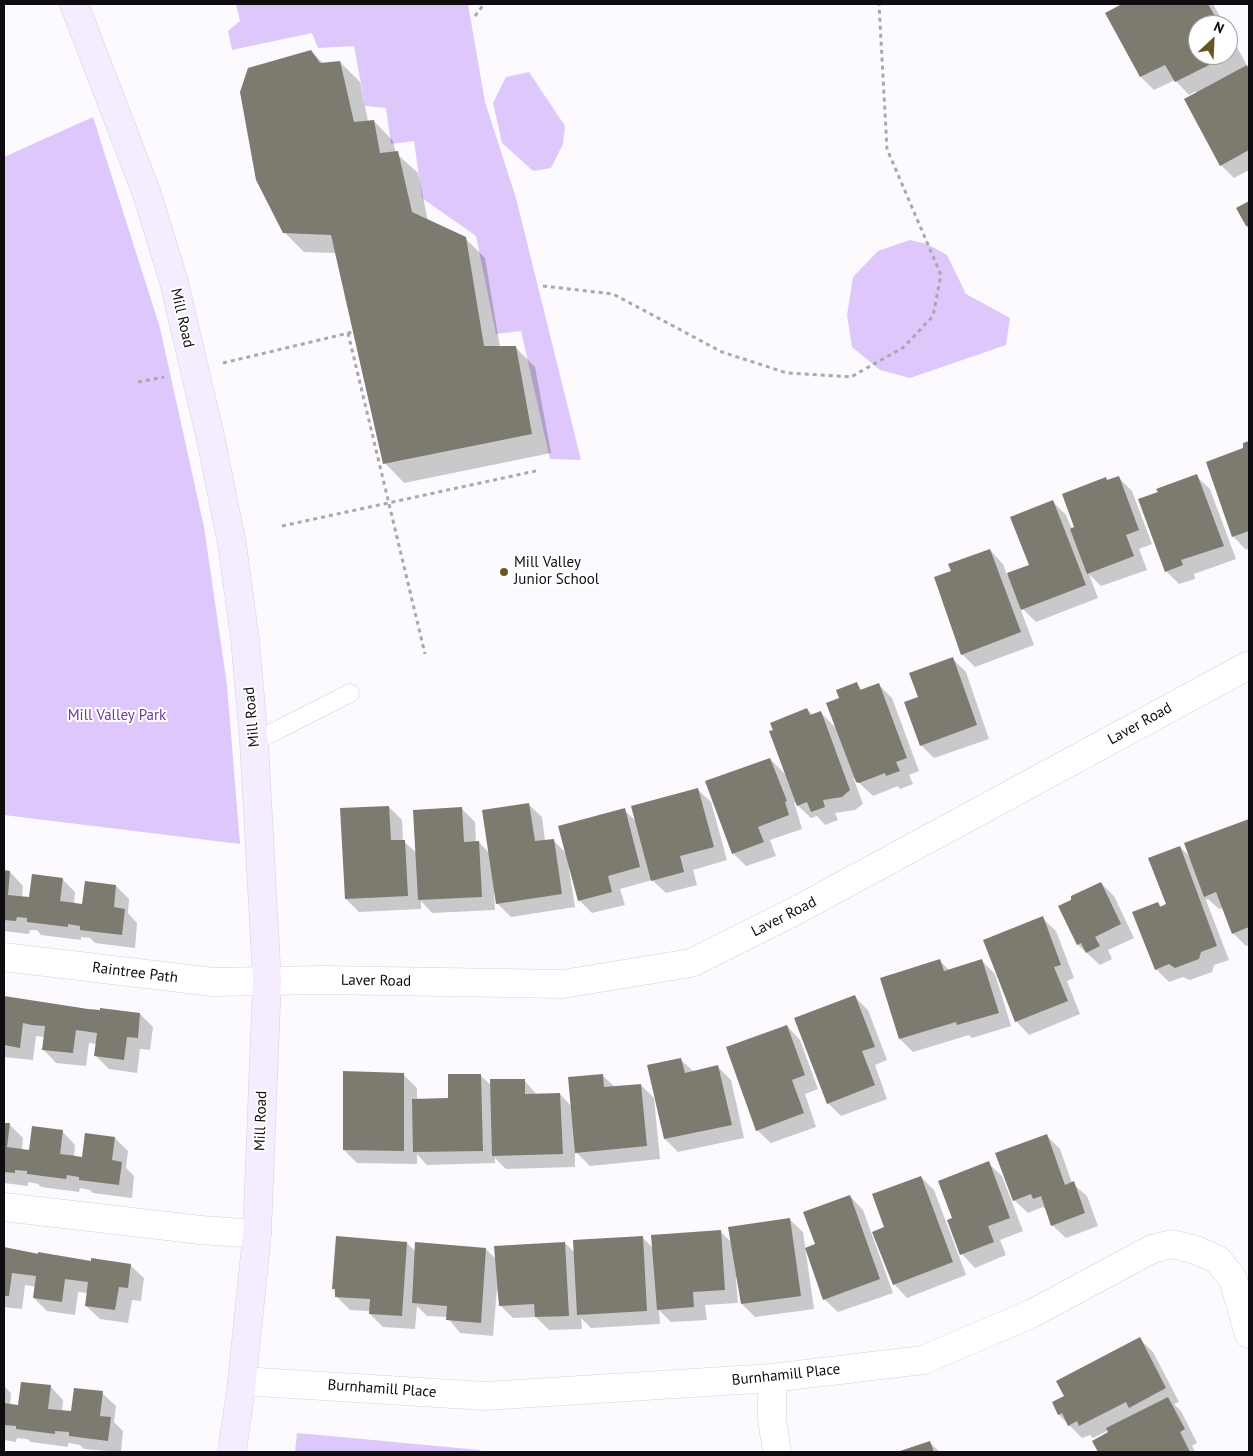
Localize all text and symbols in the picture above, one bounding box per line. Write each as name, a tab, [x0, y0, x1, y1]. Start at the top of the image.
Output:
north arrow	[1188, 15, 1238, 65]
text: N	[1211, 17, 1227, 37]
street label: Mill Road	[166, 287, 198, 349]
place label: Mill Valley Junior School	[514, 554, 599, 589]
marker: Mill Valley Junior School	[498, 566, 510, 578]
street label: Mill Road	[240, 686, 264, 748]
street label: Laver Road	[1105, 699, 1175, 749]
park label: Mill Valley Park	[68, 707, 166, 725]
street label: Laver Road	[749, 893, 819, 941]
street label: Raintree Path	[91, 959, 179, 987]
street label: Laver Road	[341, 971, 411, 991]
street label: Mill Road	[251, 1091, 271, 1151]
street label: Burnhamill Place	[731, 1360, 841, 1390]
street label: Burnhamill Place	[327, 1376, 437, 1402]

